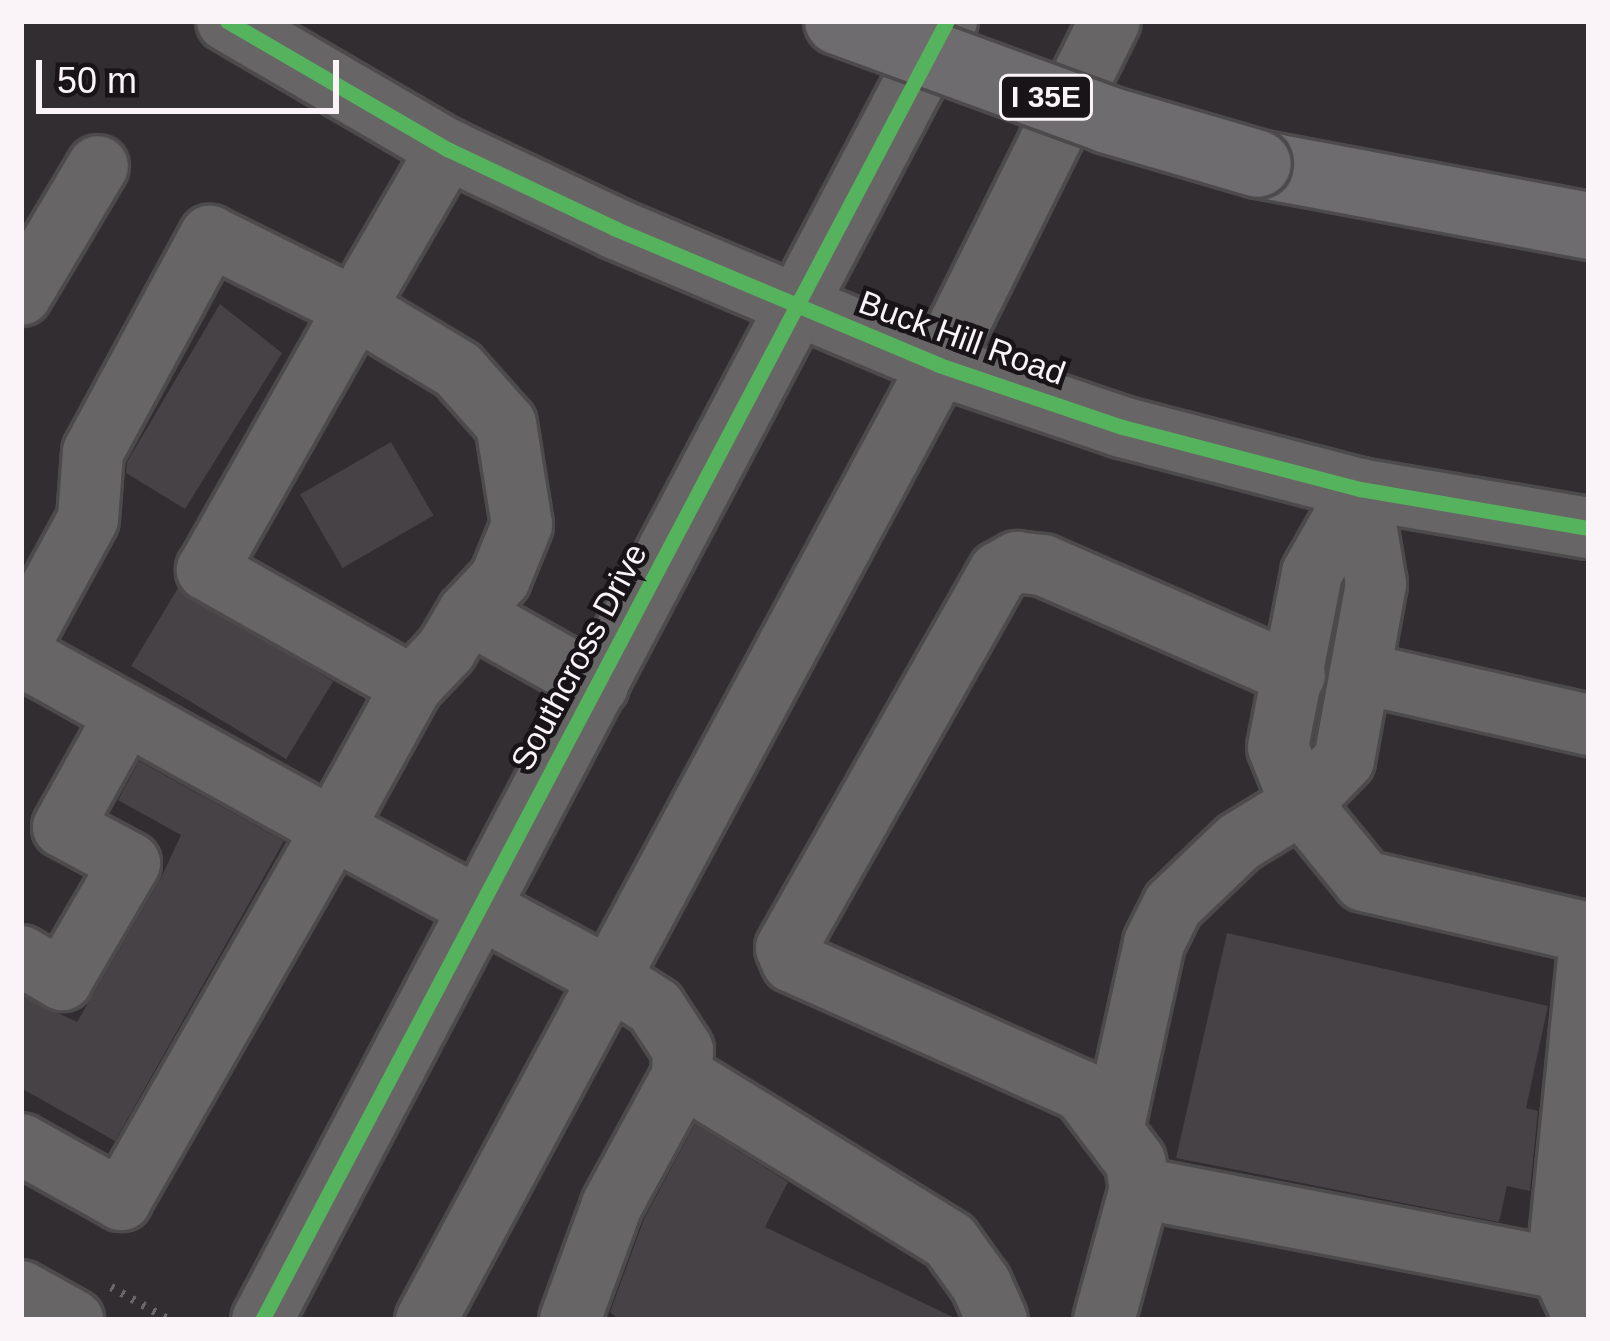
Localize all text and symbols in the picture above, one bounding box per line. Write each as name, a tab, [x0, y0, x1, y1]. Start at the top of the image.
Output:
scale bar	[42, 36, 345, 110]
text: 50 m	[57, 60, 137, 101]
road number: I 35E	[998, 73, 1094, 121]
street label: Buck Hill Road	[854, 282, 1070, 394]
street label: Southcross Drive	[503, 537, 655, 777]

